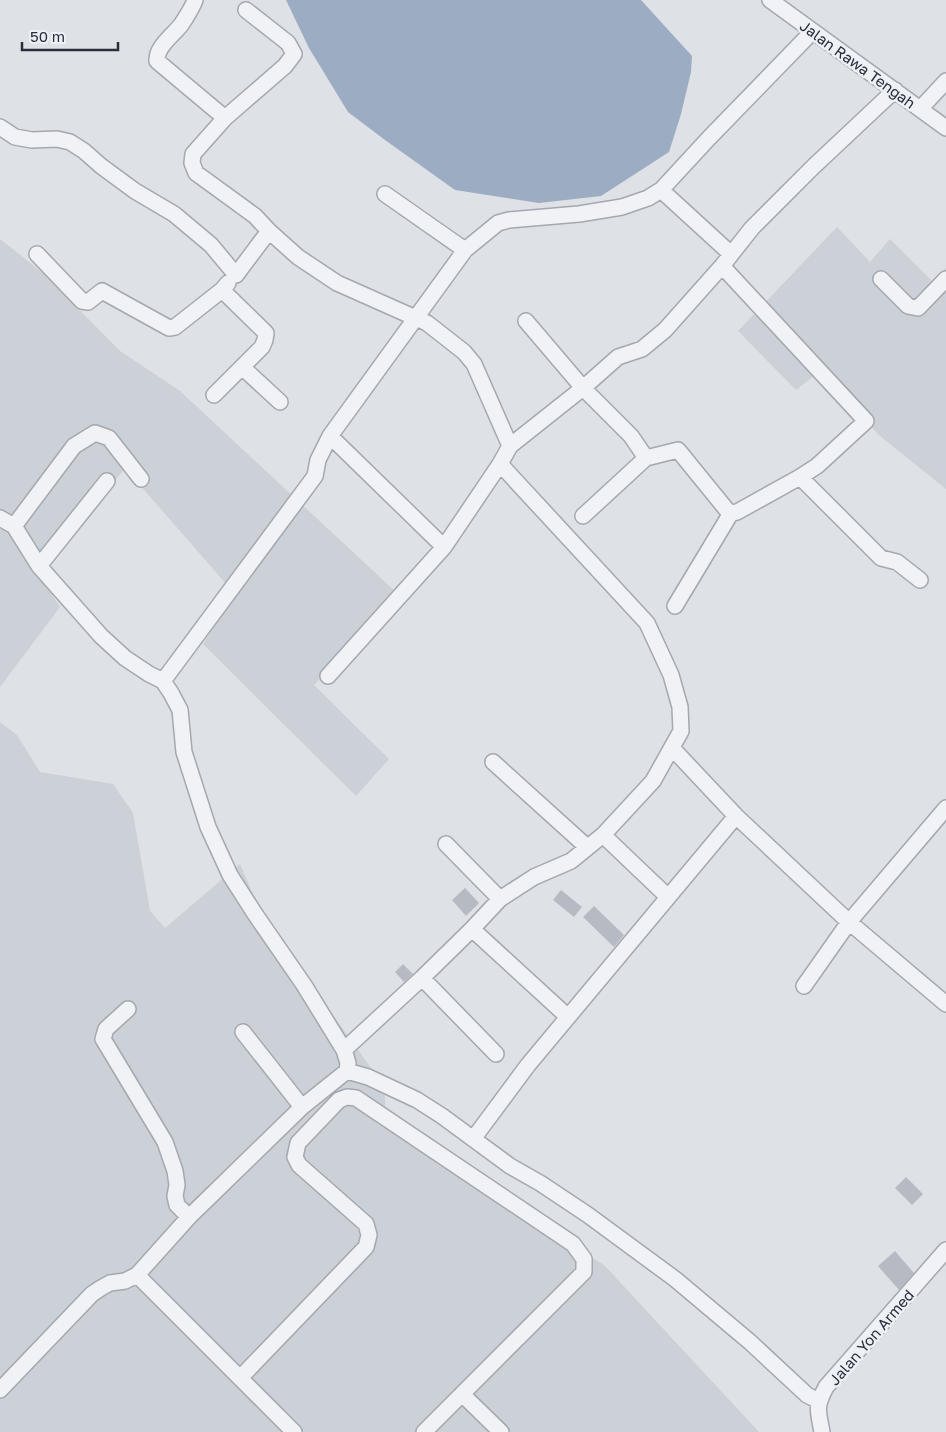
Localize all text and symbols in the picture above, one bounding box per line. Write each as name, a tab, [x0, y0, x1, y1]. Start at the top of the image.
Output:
street label: Jalan Rawa Tengah	[797, 16, 919, 112]
scale bar	[22, 20, 119, 52]
text: 50 m	[30, 27, 65, 45]
street label: Jalan Yon Armed	[825, 1286, 917, 1388]

